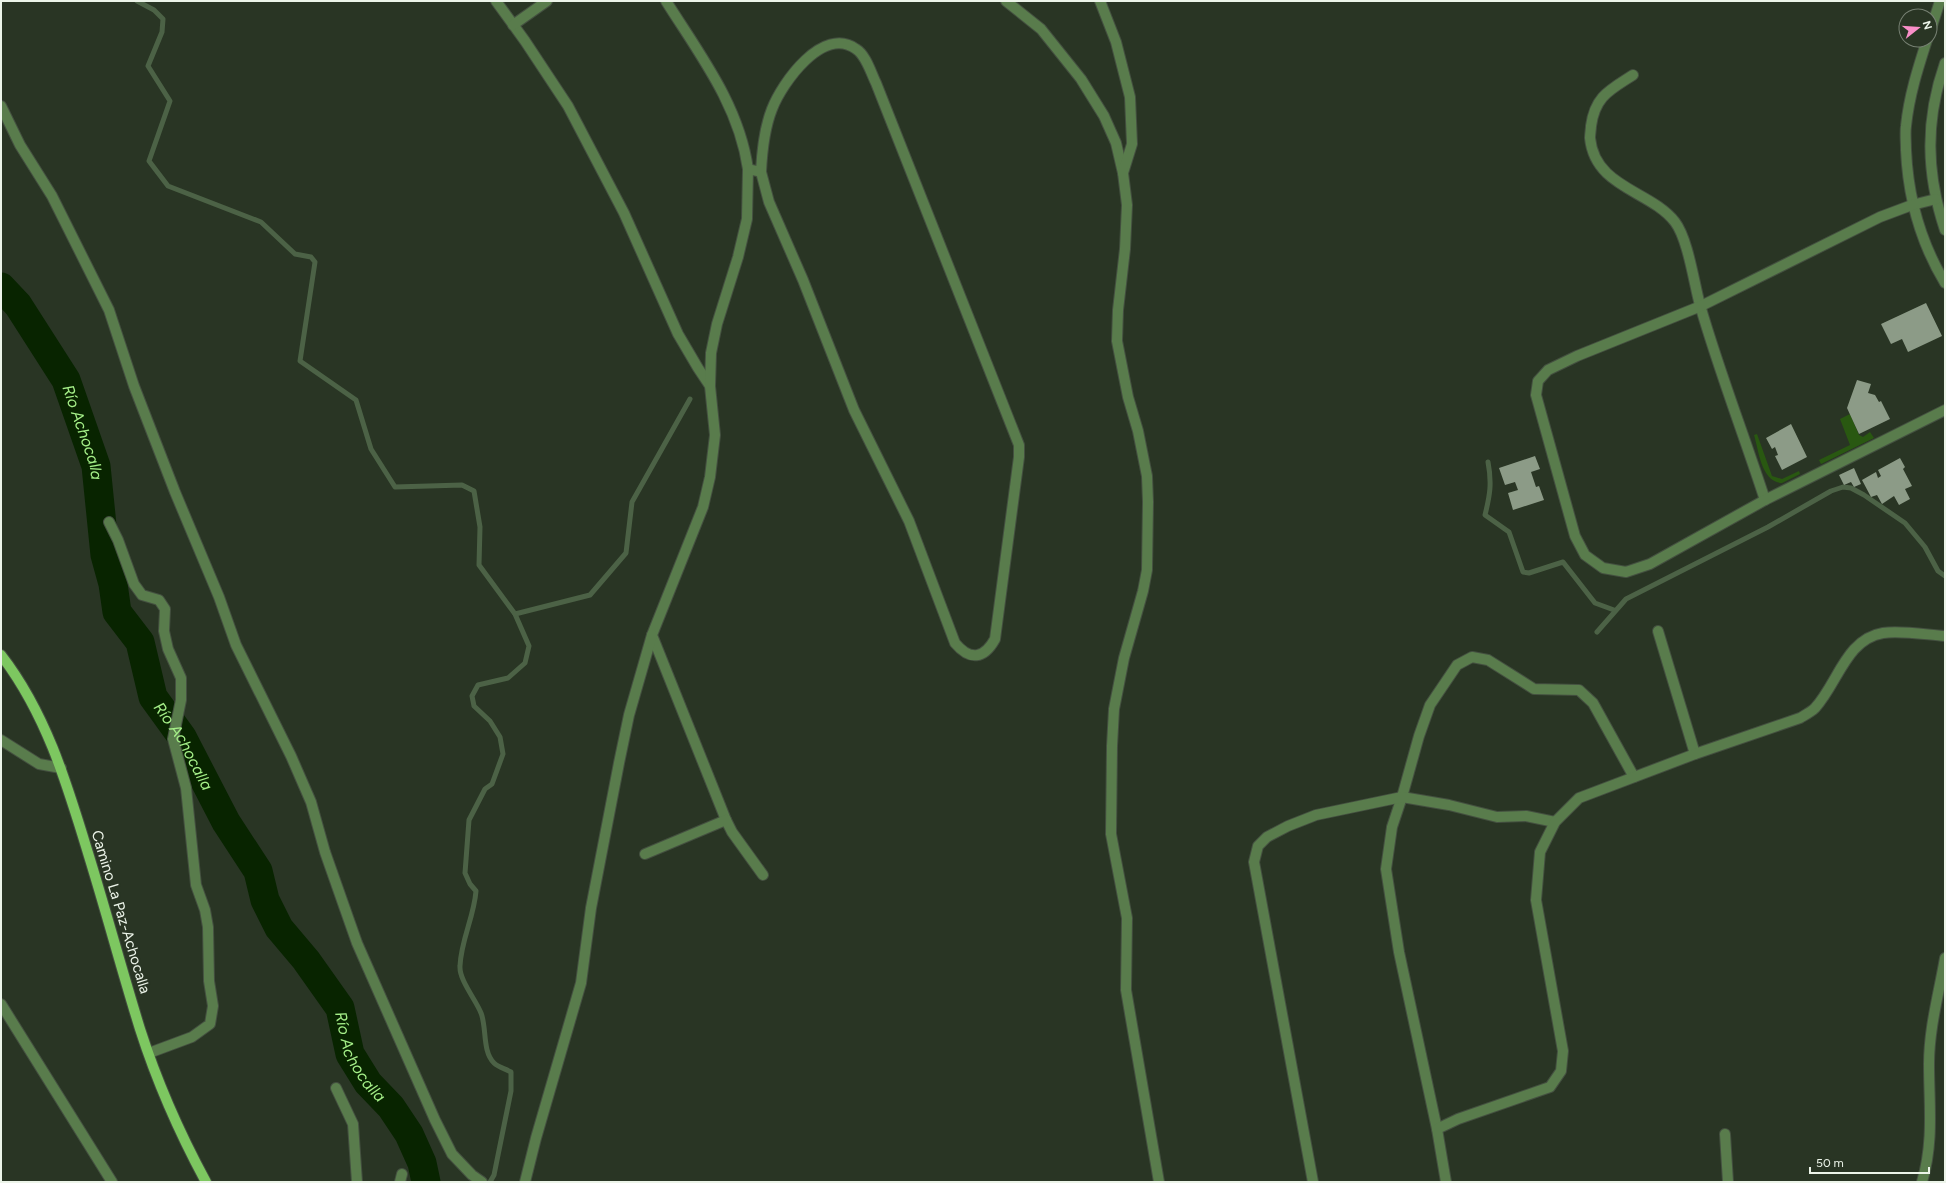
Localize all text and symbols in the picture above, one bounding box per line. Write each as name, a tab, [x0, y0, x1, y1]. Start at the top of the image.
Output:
north arrow	[1898, 8, 1938, 48]
text: N	[1920, 19, 1935, 31]
water label: Río Achocalla	[59, 382, 107, 481]
water label: Río Achocalla	[150, 698, 217, 793]
street label: Camino La Paz-Achocalla	[88, 828, 154, 996]
water label: Río Achocalla	[332, 1010, 390, 1105]
scale bar	[1810, 1149, 1929, 1175]
text: 50 m	[1816, 1156, 1844, 1170]

